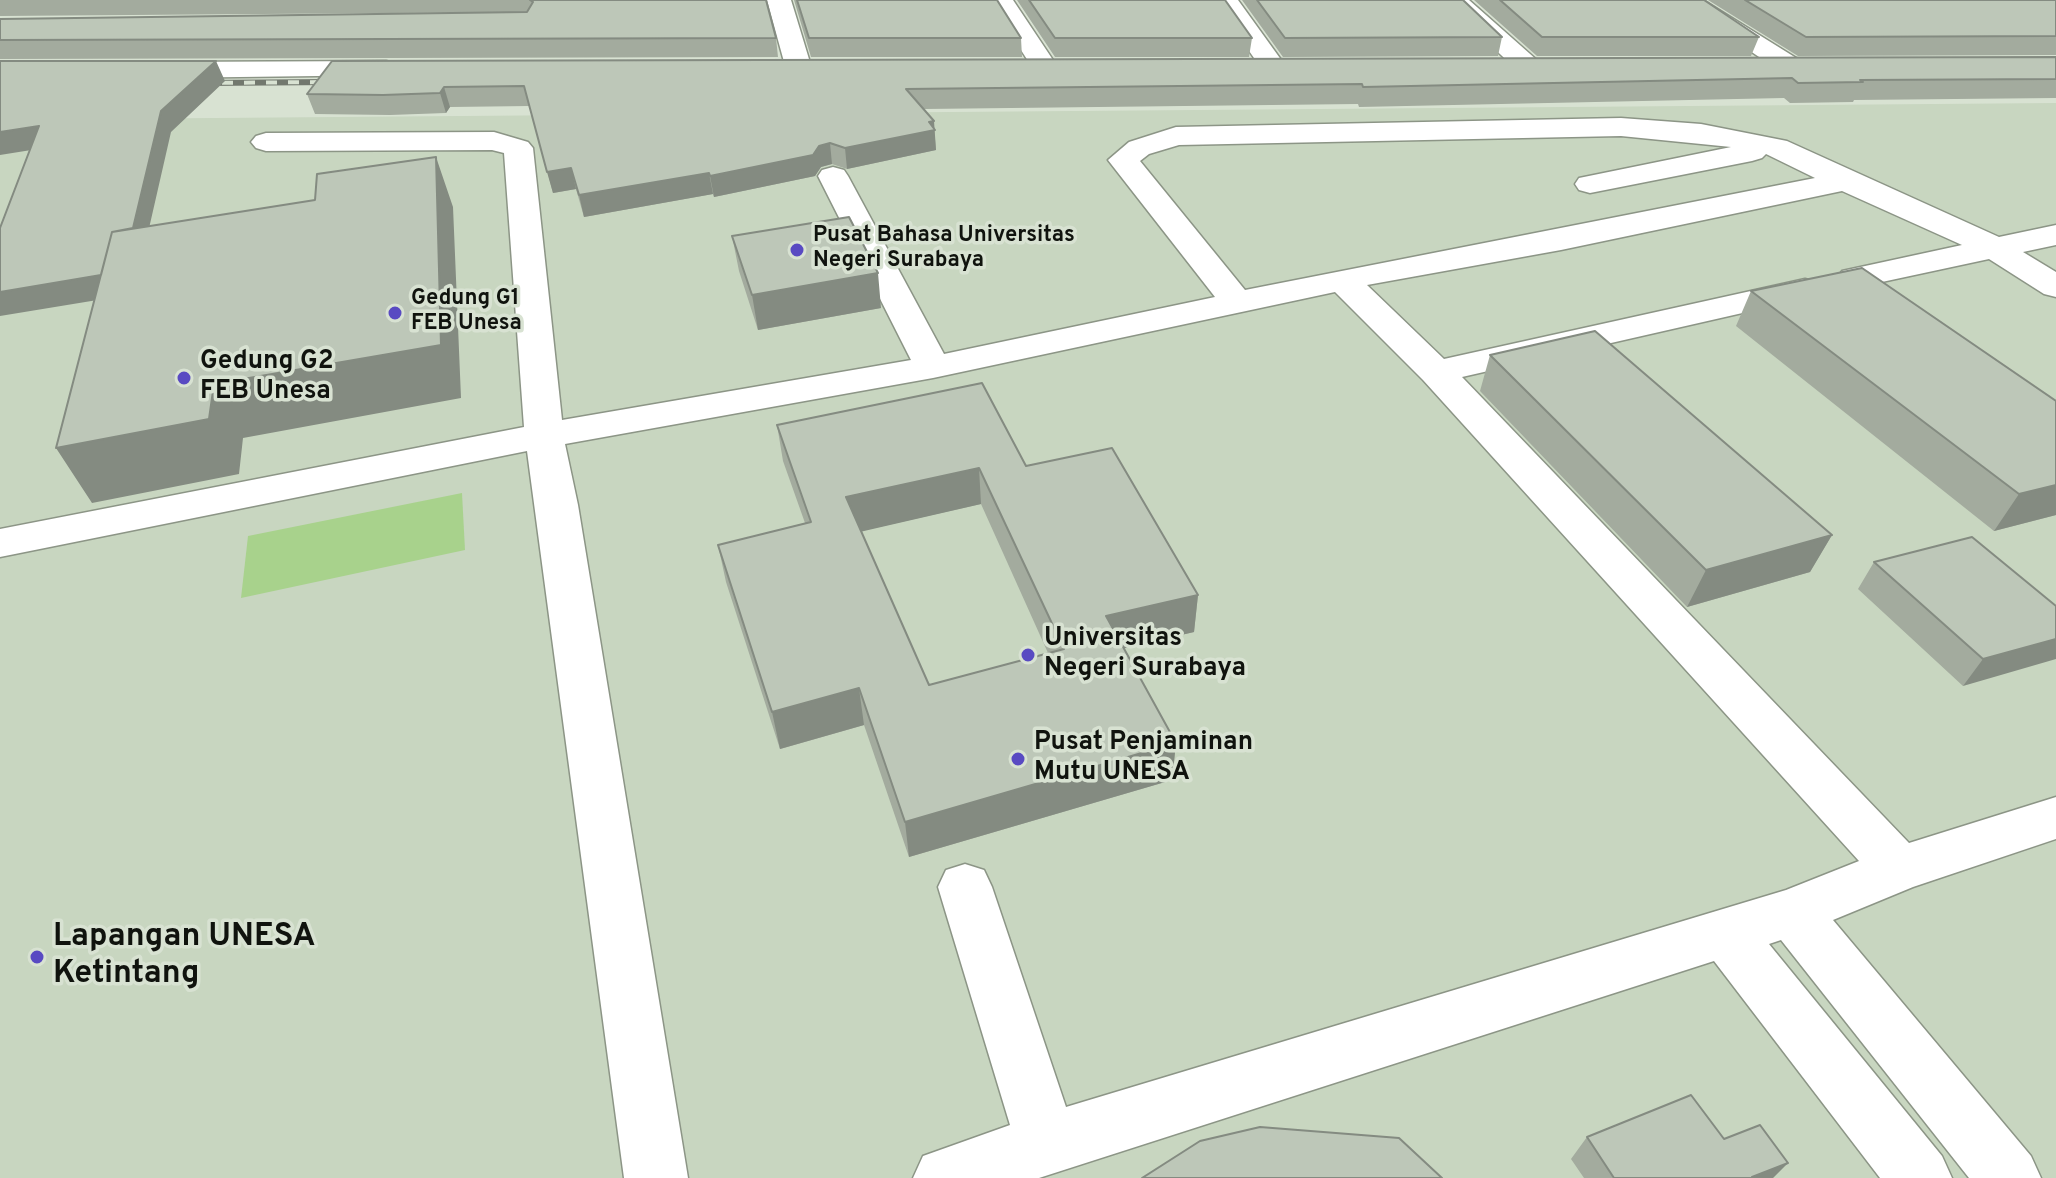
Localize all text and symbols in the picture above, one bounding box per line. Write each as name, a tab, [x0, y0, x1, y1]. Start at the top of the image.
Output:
place label: Pusat Bahasa Universitas Negeri Surabaya	[813, 224, 1075, 276]
marker: Pusat Bahasa Universitas Negeri Surabaya	[788, 241, 806, 259]
place label: Gedung G1 FEB Unesa	[411, 287, 522, 338]
marker: Gedung G1 FEB Unesa	[386, 304, 404, 322]
place label: Gedung G2 FEB Unesa	[200, 347, 334, 408]
marker: Gedung G2 FEB Unesa	[175, 369, 193, 387]
place label: Universitas Negeri Surabaya	[1044, 624, 1246, 686]
marker: Universitas Negeri Surabaya	[1019, 646, 1037, 664]
place label: Pusat Penjaminan Mutu UNESA	[1034, 728, 1253, 790]
marker: Pusat Penjaminan Mutu UNESA	[1009, 750, 1027, 768]
place label: Lapangan UNESA Ketintang	[53, 920, 315, 995]
marker: Lapangan UNESA Ketintang	[28, 948, 46, 966]

